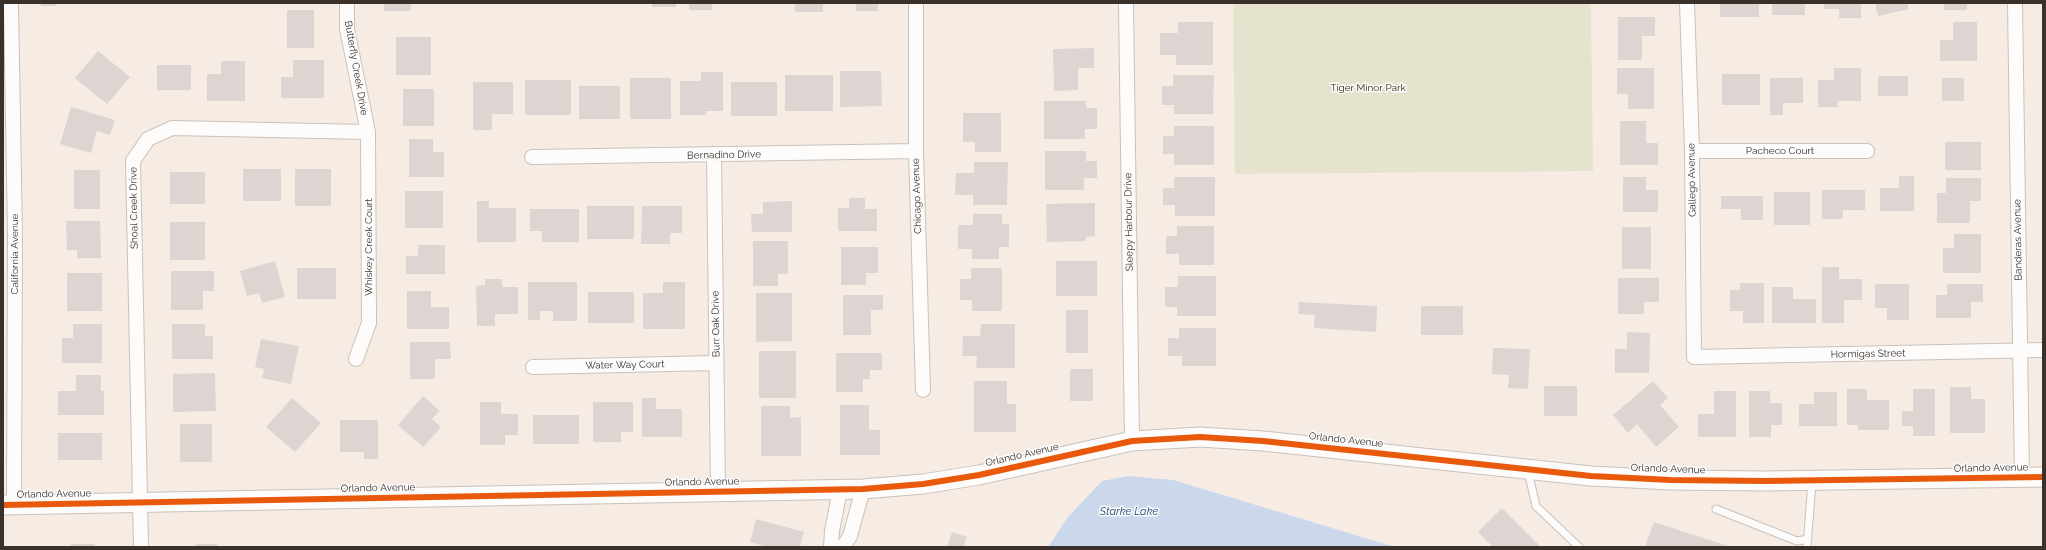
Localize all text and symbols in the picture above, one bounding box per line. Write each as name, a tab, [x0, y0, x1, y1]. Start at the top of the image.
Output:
street label: Butterfly Creek Drive	[342, 20, 370, 116]
park label: Tiger Minor Park	[1330, 82, 1406, 94]
street label: Gallego Avenue	[1685, 143, 1699, 217]
street label: Pacheco Court	[1746, 145, 1814, 157]
street label: Bernadino Drive	[687, 148, 761, 162]
street label: Chicago Avenue	[910, 158, 924, 234]
street label: Shoal Creek Drive	[127, 167, 141, 249]
street label: Sleepy Harbour Drive	[1122, 173, 1136, 271]
street label: Whiskey Creek Court	[363, 198, 375, 296]
street label: Banderas Avenue	[2011, 199, 2025, 281]
street label: California Avenue	[9, 214, 21, 294]
street label: Burr Oak Drive	[709, 290, 723, 358]
street label: Hormigas Street	[1830, 347, 1906, 361]
street label: Water Way Court	[585, 358, 665, 372]
street label: Orlando Avenue	[1308, 430, 1384, 450]
street label: Orlando Avenue	[984, 441, 1060, 469]
street label: Orlando Avenue	[1954, 461, 2028, 475]
street label: Orlando Avenue	[1630, 462, 1706, 476]
street label: Orlando Avenue	[665, 475, 739, 489]
street label: Orlando Avenue	[341, 481, 415, 495]
street label: Orlando Avenue	[17, 487, 91, 501]
water label: Starke Lake	[1100, 505, 1158, 519]

